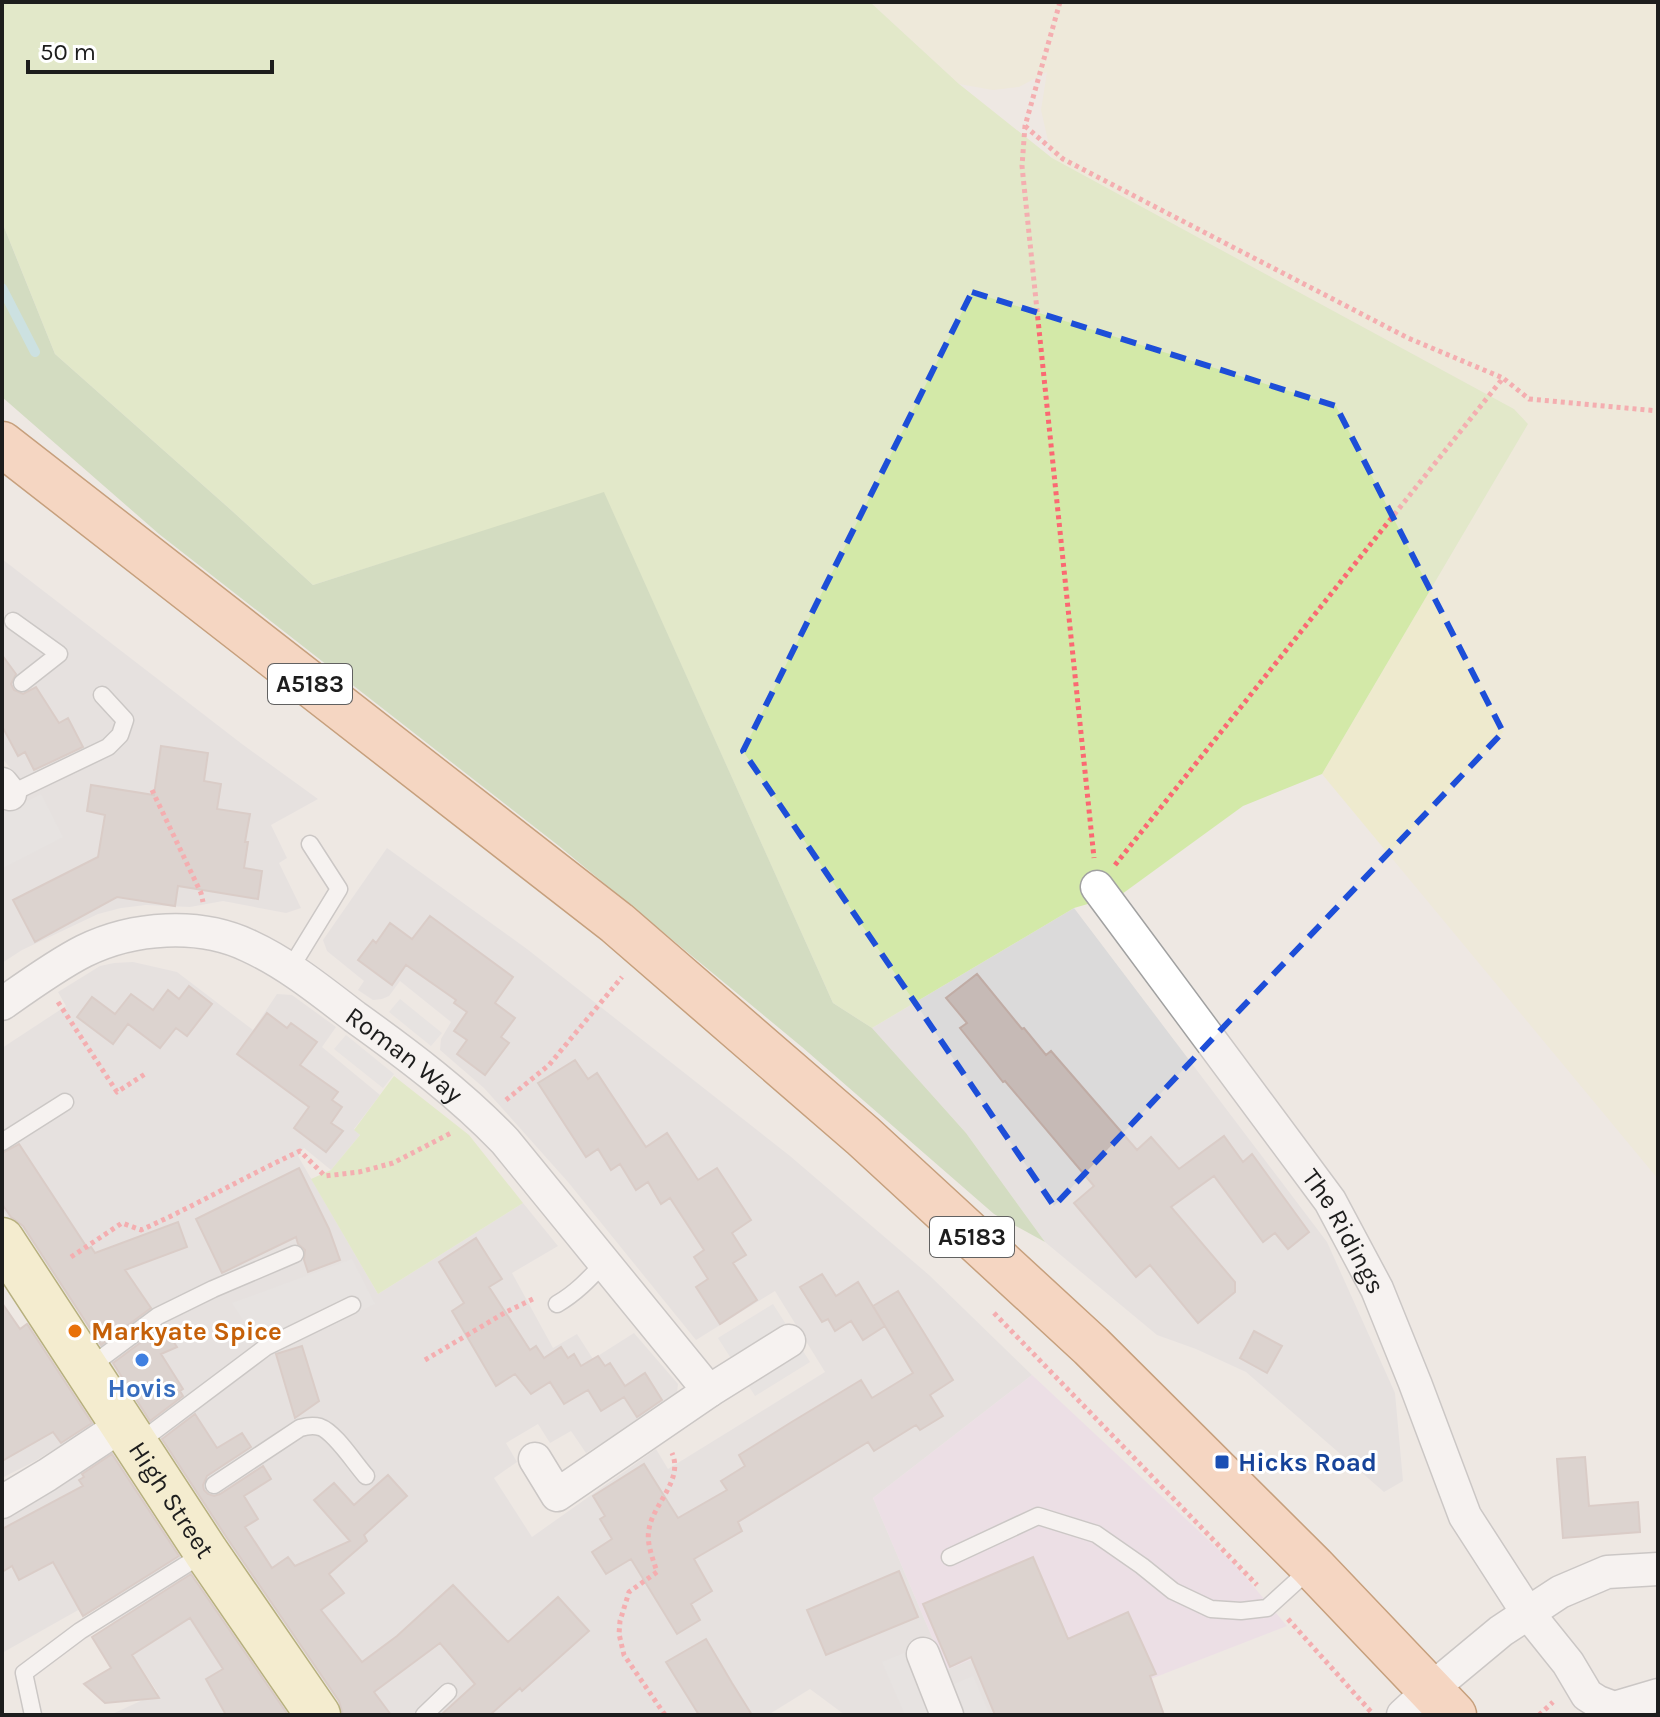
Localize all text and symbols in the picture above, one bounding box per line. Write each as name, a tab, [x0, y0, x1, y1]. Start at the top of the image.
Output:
scale bar	[28, 24, 272, 74]
text: 50 m	[40, 38, 96, 66]
road number: A5183	[268, 664, 352, 704]
street label: Roman Way	[340, 1000, 469, 1109]
street label: The Ridings	[1296, 1162, 1392, 1299]
road number: A5183	[930, 1217, 1014, 1257]
place label: Markyate Spice	[91, 1316, 282, 1347]
marker: Markyate Spice	[66, 1322, 84, 1340]
marker: Hovis	[133, 1351, 151, 1369]
place label: Hovis	[108, 1373, 176, 1404]
street label: High Street	[122, 1435, 221, 1564]
place label: Hicks Road	[1238, 1447, 1377, 1478]
marker: Hicks Road	[1213, 1453, 1231, 1471]

